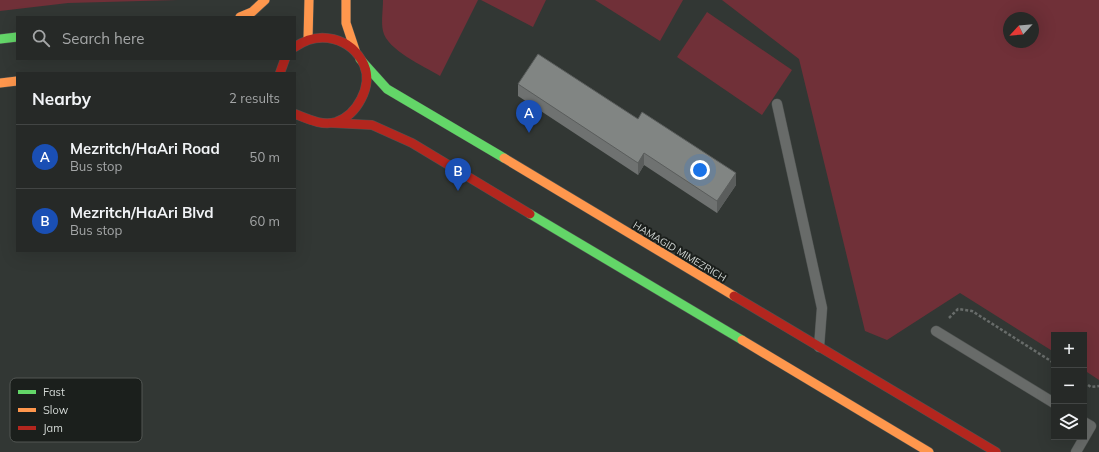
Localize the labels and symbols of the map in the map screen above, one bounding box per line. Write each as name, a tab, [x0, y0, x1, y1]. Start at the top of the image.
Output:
north arrow	[1003, 12, 1039, 48]
pin: A	[516, 100, 542, 133]
pin: B	[445, 158, 471, 191]
your location	[690, 160, 710, 180]
street label: HAMAGID MIMEZRICH	[631, 218, 729, 284]
legend	[10, 378, 142, 442]
text: Fast	[43, 385, 65, 399]
text: Slow	[43, 403, 69, 417]
text: Jam	[43, 421, 63, 435]

